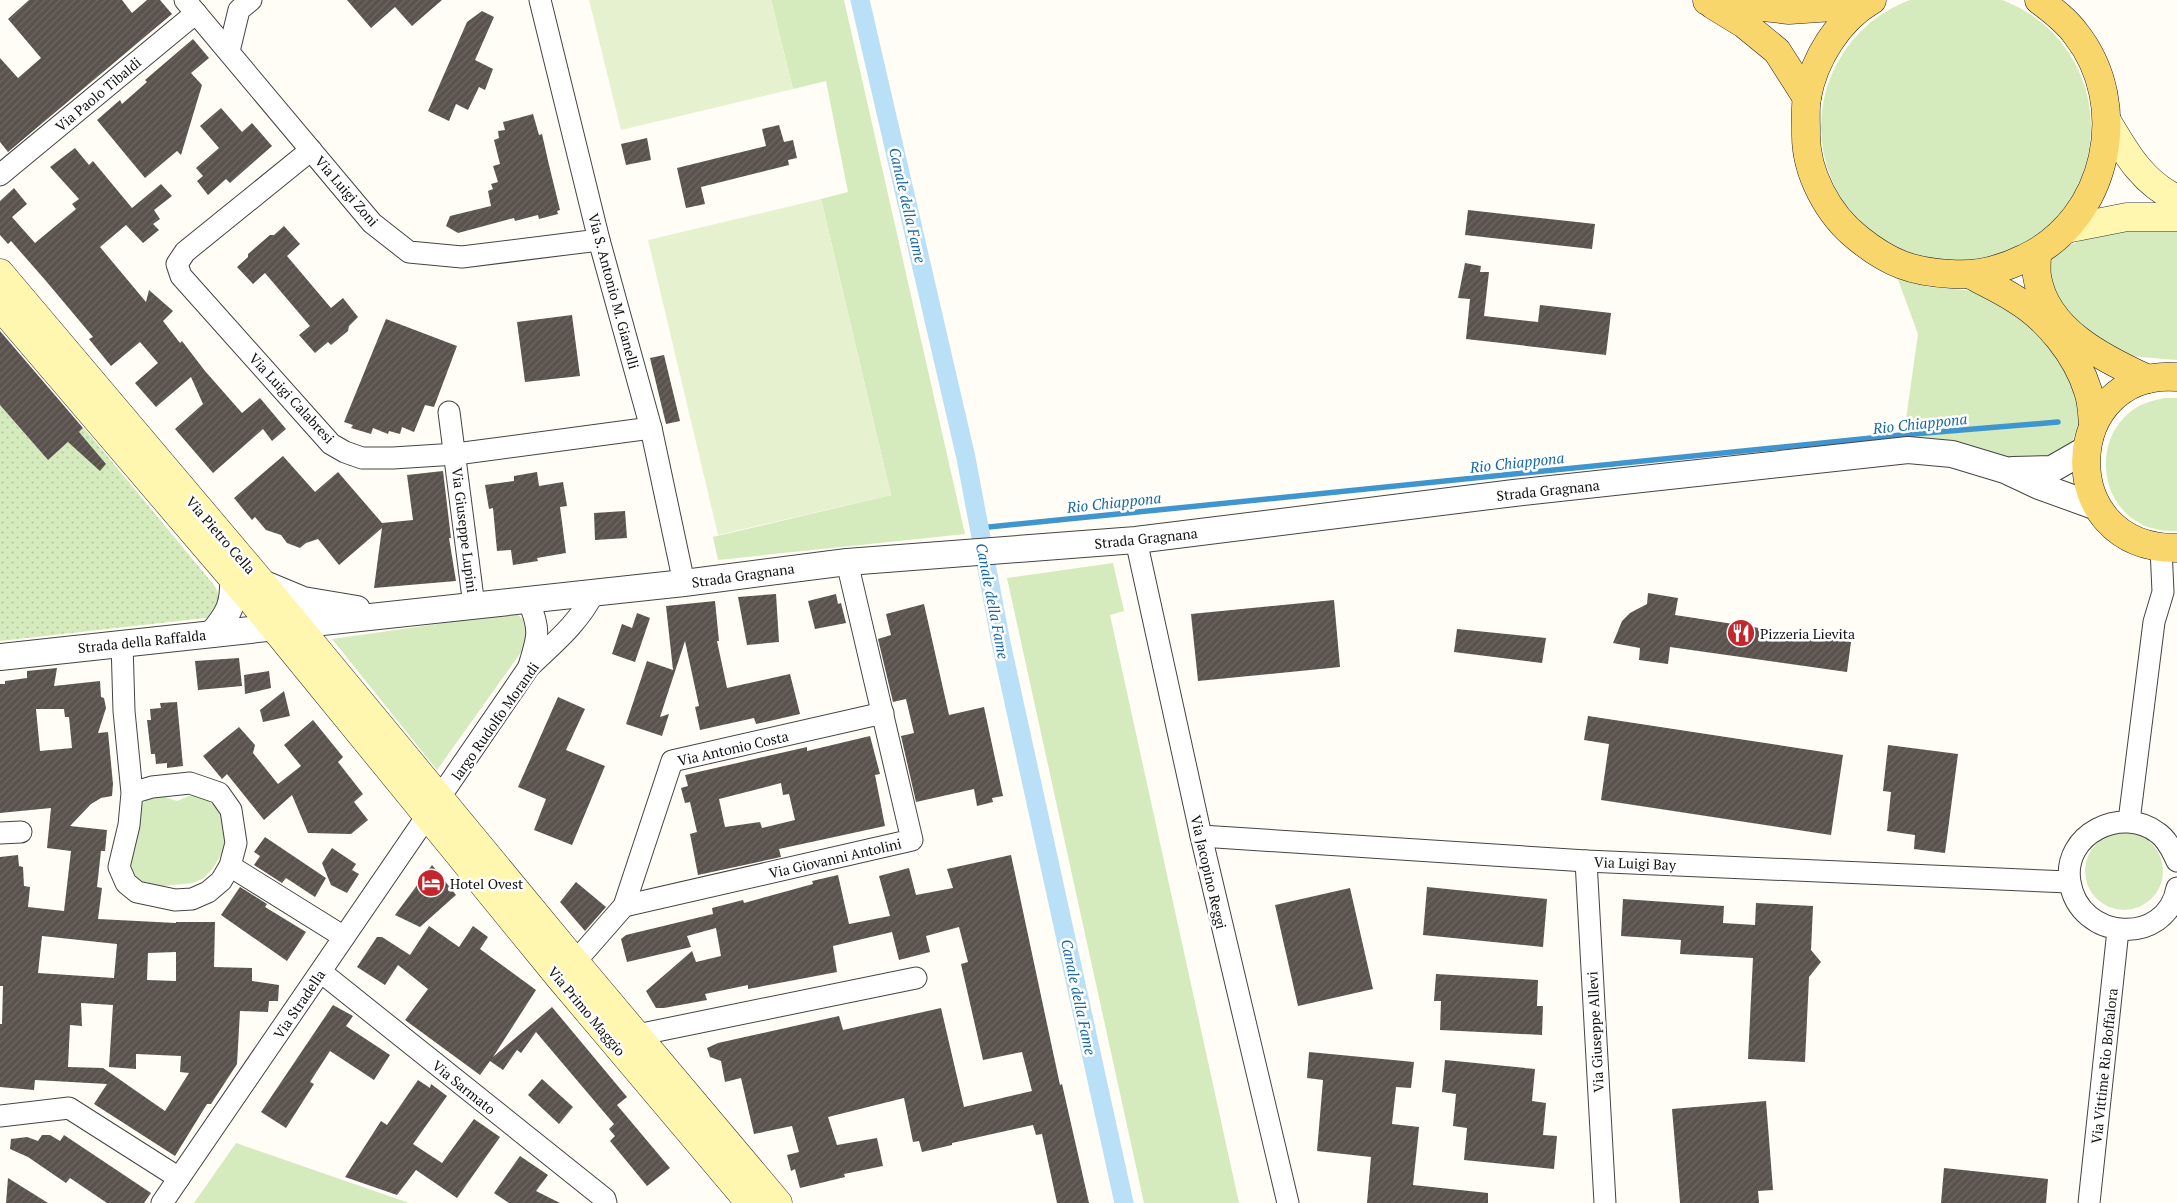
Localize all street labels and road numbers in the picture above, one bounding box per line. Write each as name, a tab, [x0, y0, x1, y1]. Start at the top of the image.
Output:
street label: Via Paolo Tibaldi	[51, 52, 145, 136]
street label: Via Luigi Zoni	[311, 152, 383, 230]
street label: Via S. Antonio M. Gianelli	[584, 211, 644, 371]
street label: Via Luigi Calabresi	[245, 349, 339, 447]
street label: Via Giuseppe Lupini	[448, 466, 482, 594]
street label: Strada Gragnana	[1495, 475, 1601, 505]
street label: Via Pietro Cella	[182, 492, 260, 578]
street label: Strada Gragnana	[1093, 523, 1199, 553]
street label: Strada Gragnana	[690, 558, 796, 592]
street label: Strada della Raffalda	[77, 625, 207, 657]
street label: largo Rudolfo Morandi	[447, 658, 543, 784]
street label: Via Antonio Costa	[676, 726, 790, 770]
street label: Via Jacopino Reggi	[1187, 813, 1231, 931]
street label: Via Giovanni Antolini	[767, 833, 903, 883]
street label: Via Luigi Bay	[1594, 852, 1677, 874]
street label: Via Primo Maggio	[544, 962, 630, 1060]
street label: Via Stradella	[269, 966, 329, 1042]
street label: Via Giuseppe Allevi	[1582, 971, 1608, 1093]
street label: Via Vittime Rio Boffalora	[2086, 987, 2122, 1145]
street label: Via Sarmato	[428, 1056, 500, 1119]

